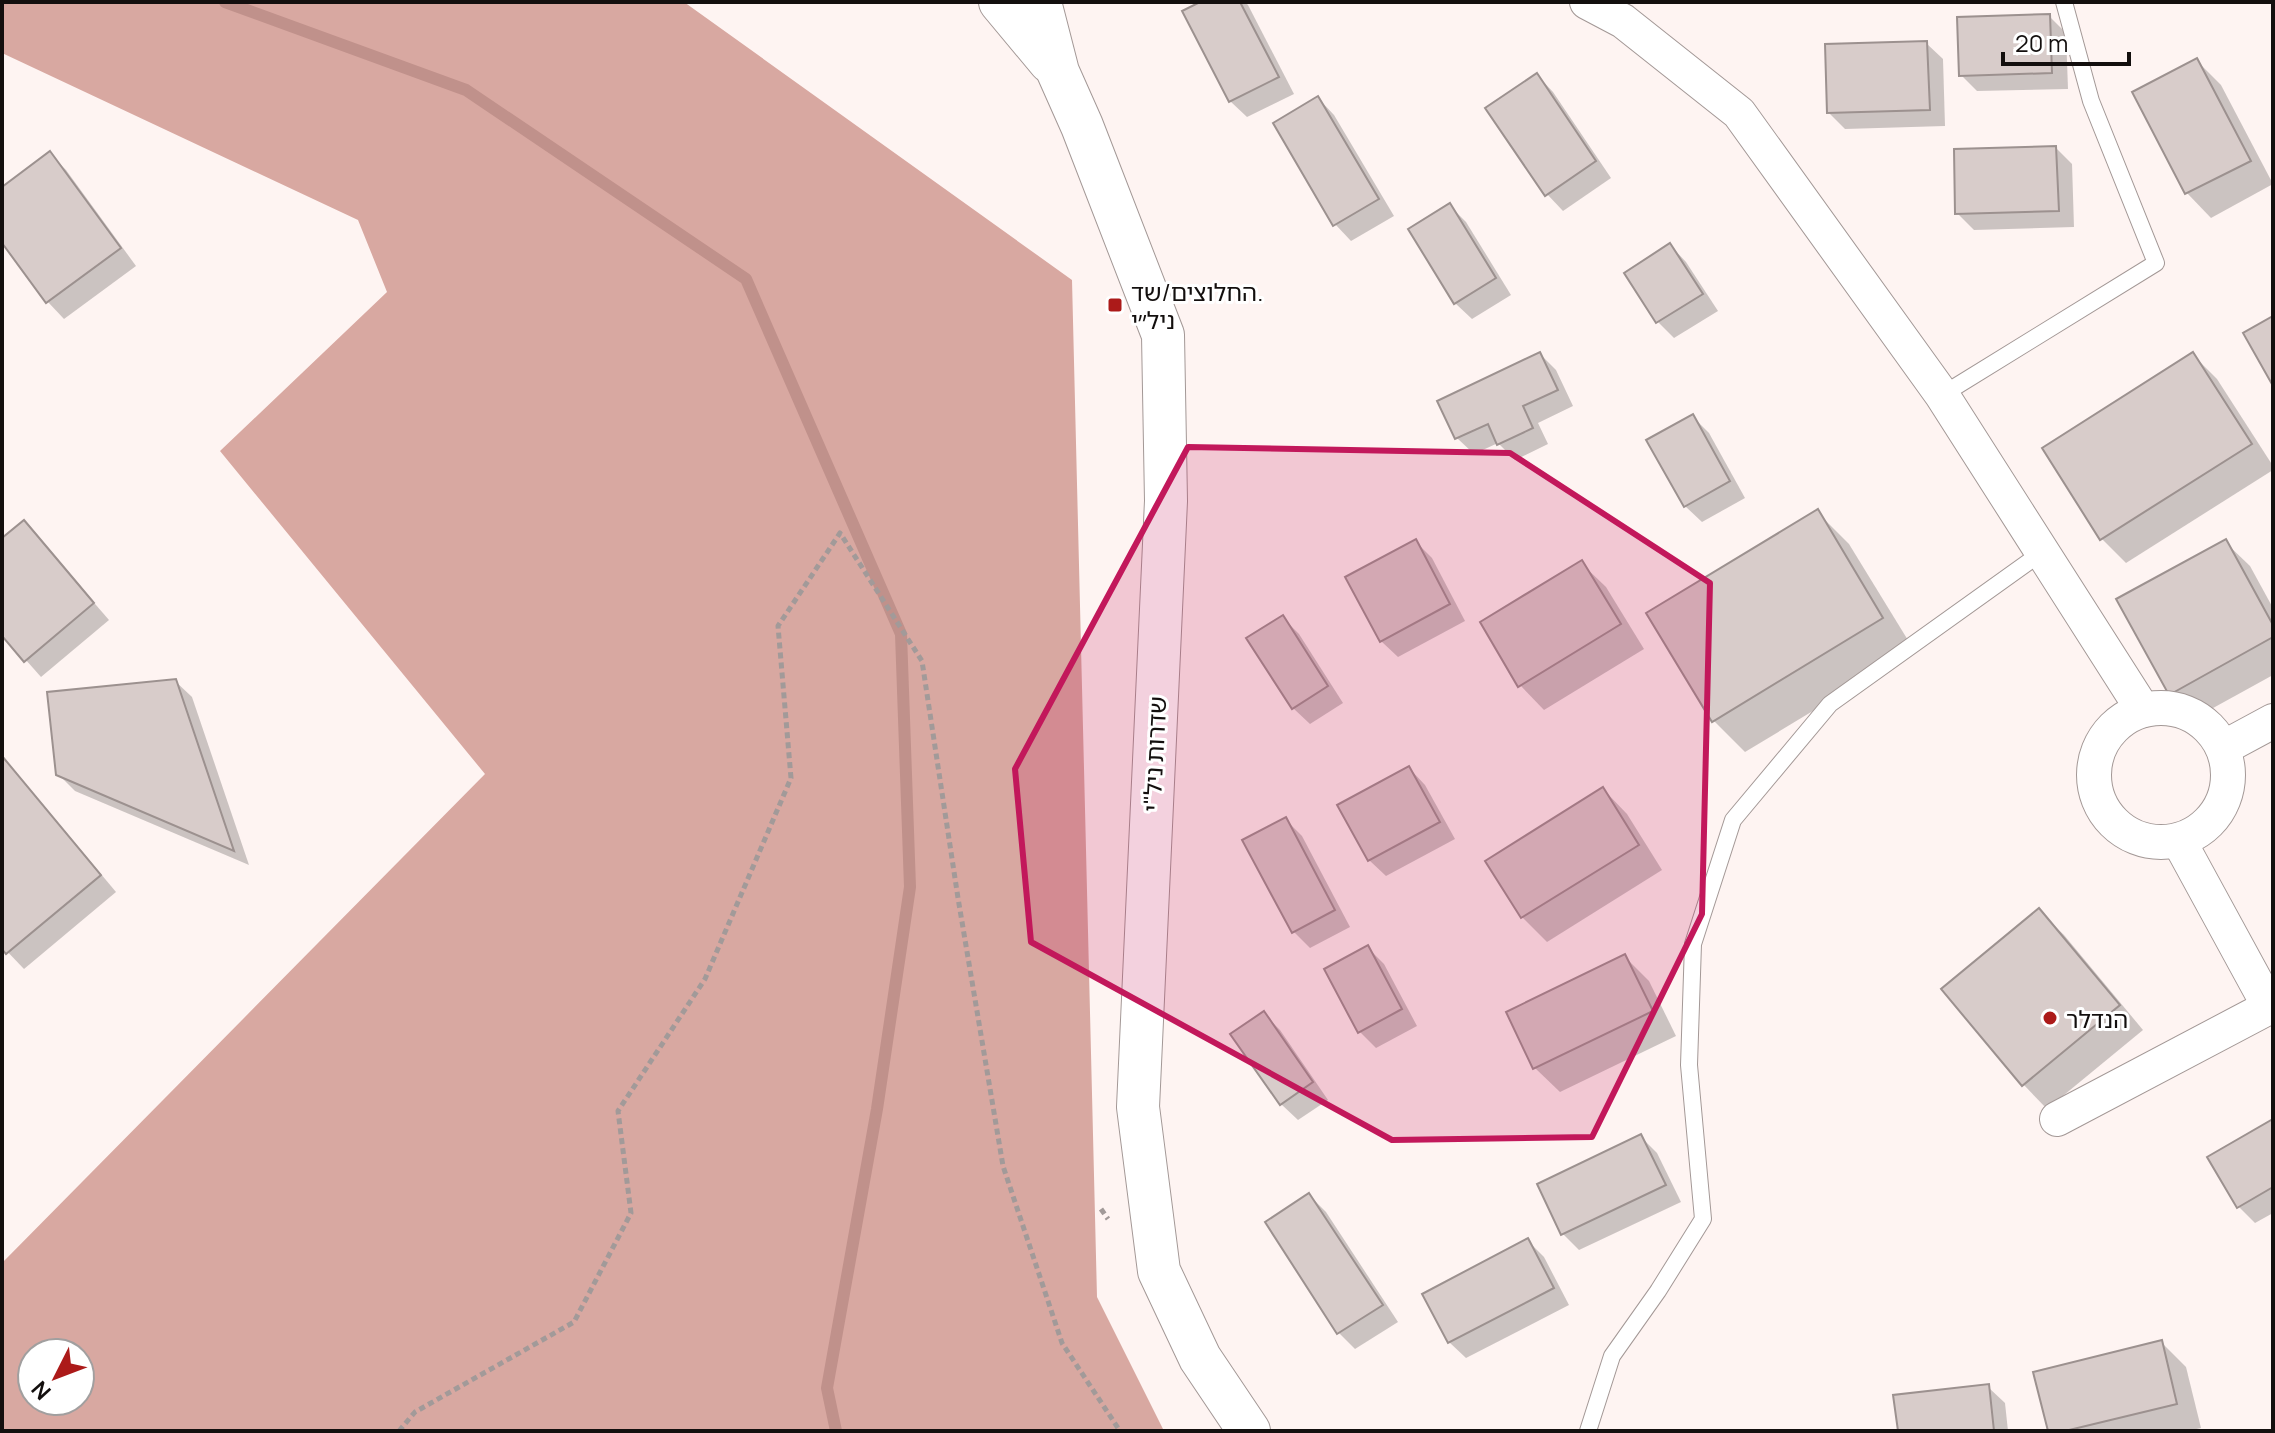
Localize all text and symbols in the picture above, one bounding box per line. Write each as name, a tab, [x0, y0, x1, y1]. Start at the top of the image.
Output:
scale bar	[2003, 16, 2129, 66]
text: 20 m	[2015, 26, 2068, 59]
place label: החלוצים/שד. ניל״י	[1131, 275, 1263, 336]
marker: החלוצים/שד. ניל״י	[1106, 296, 1124, 314]
street label: שדרות ניל"י	[1134, 695, 1174, 813]
place label: הנדלר	[2066, 1002, 2128, 1035]
marker: הנדלר	[2041, 1009, 2059, 1027]
north arrow	[16, 1337, 96, 1417]
text: N	[25, 1374, 58, 1406]

